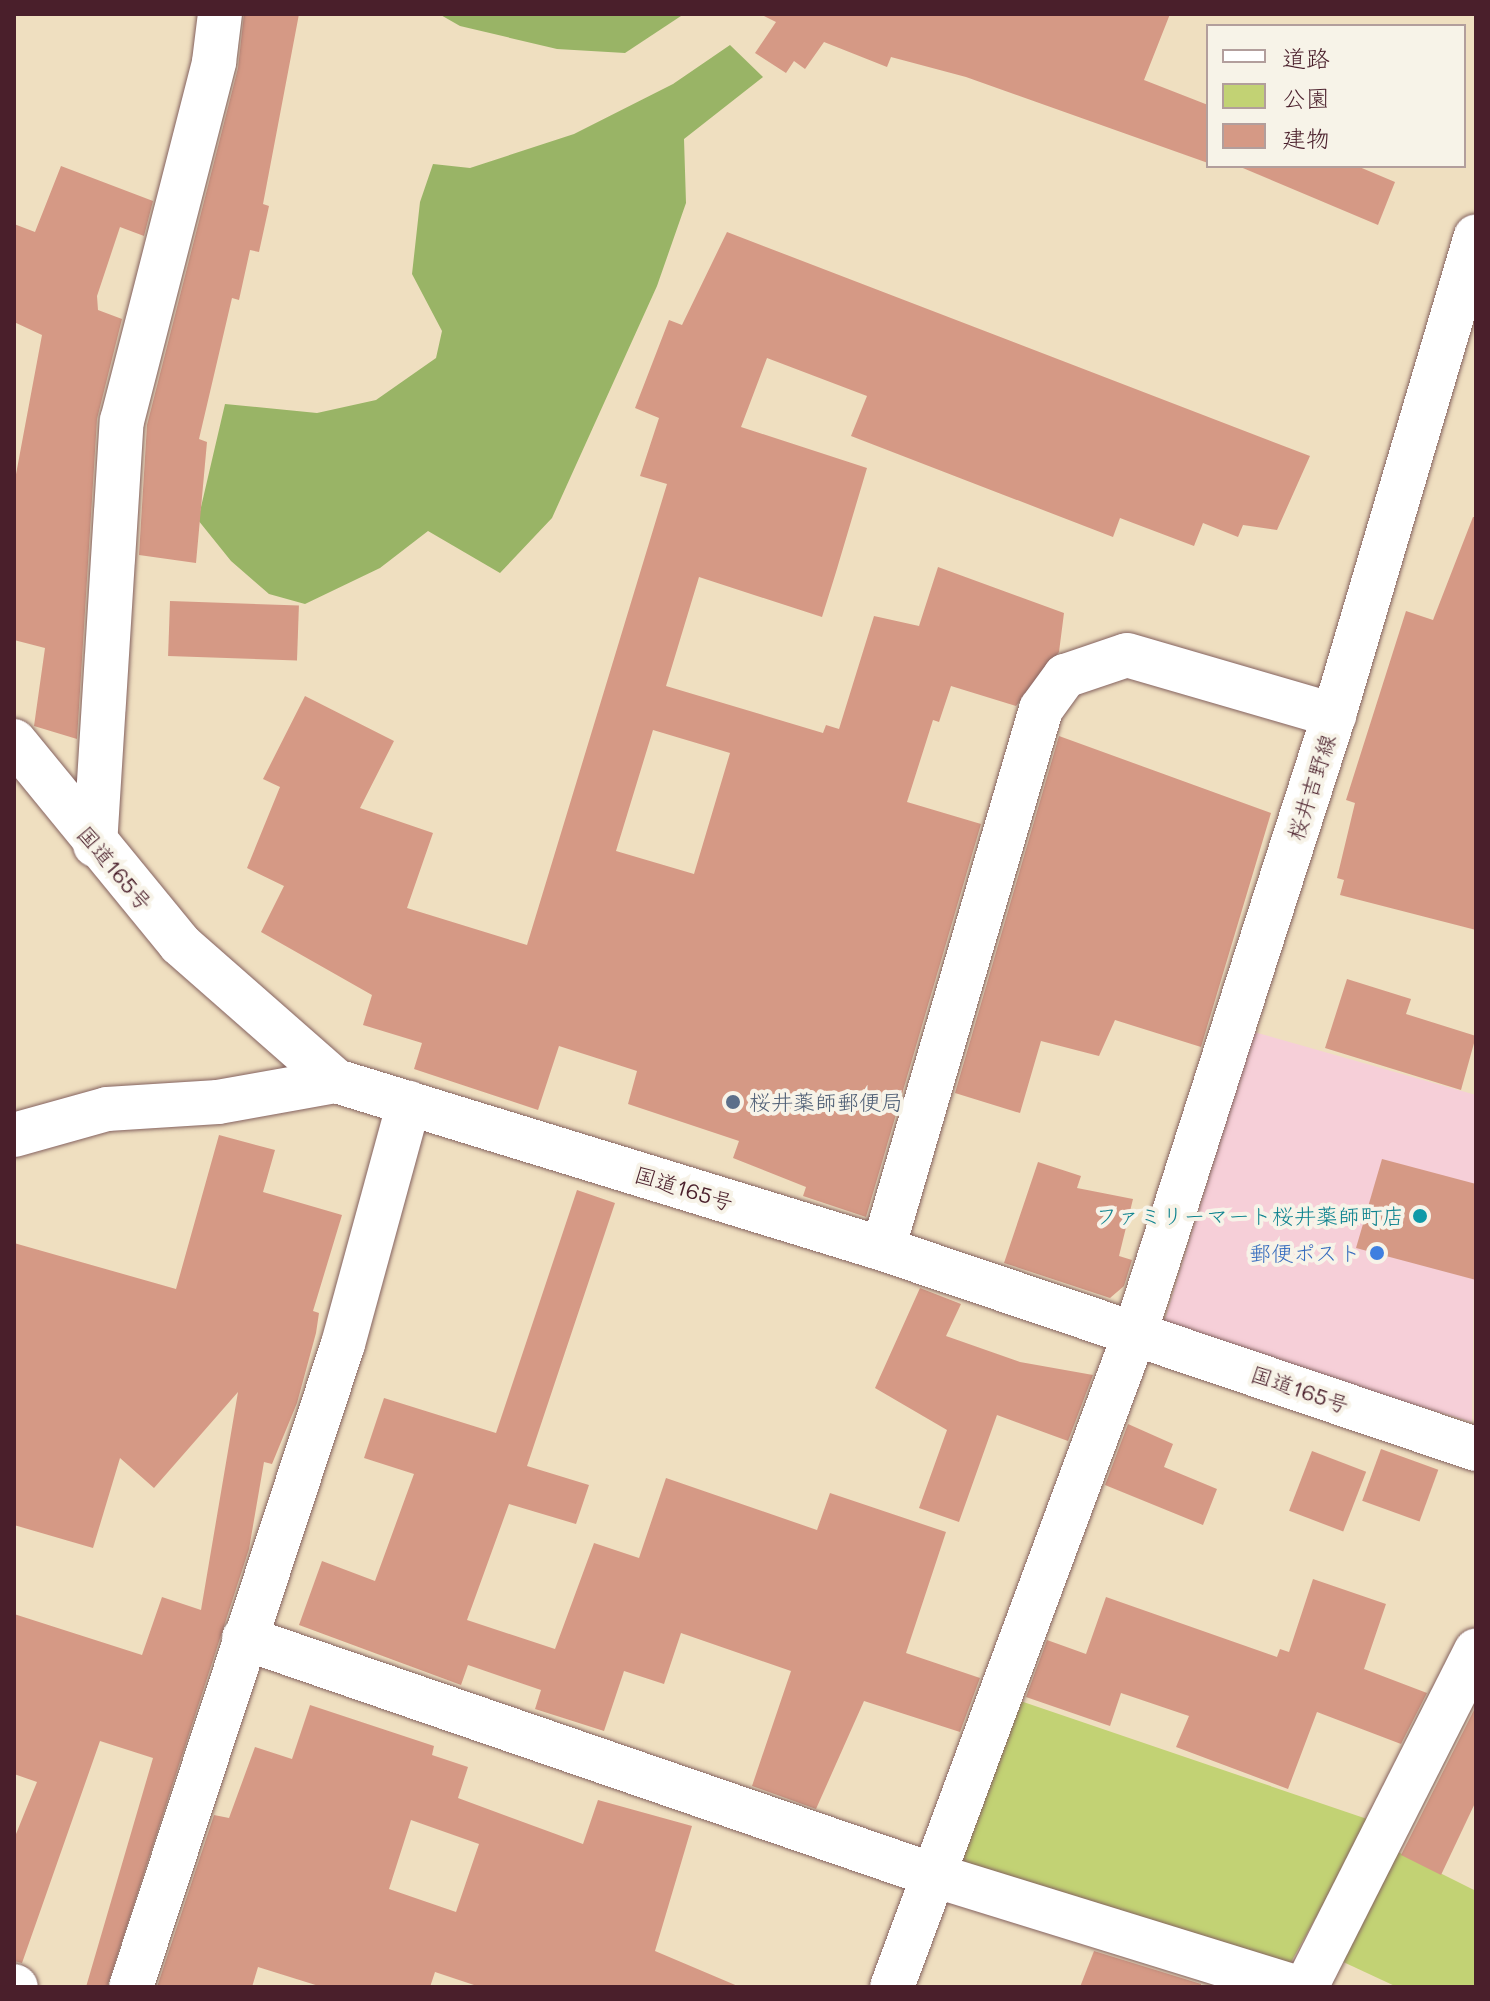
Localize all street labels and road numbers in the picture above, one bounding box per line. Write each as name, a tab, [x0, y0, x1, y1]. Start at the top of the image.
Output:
street label: 桜井吉野線	[1281, 731, 1341, 843]
street label: 国道165号	[72, 820, 158, 916]
street label: 国道165号	[631, 1160, 737, 1216]
street label: 国道165号	[1248, 1360, 1352, 1418]

